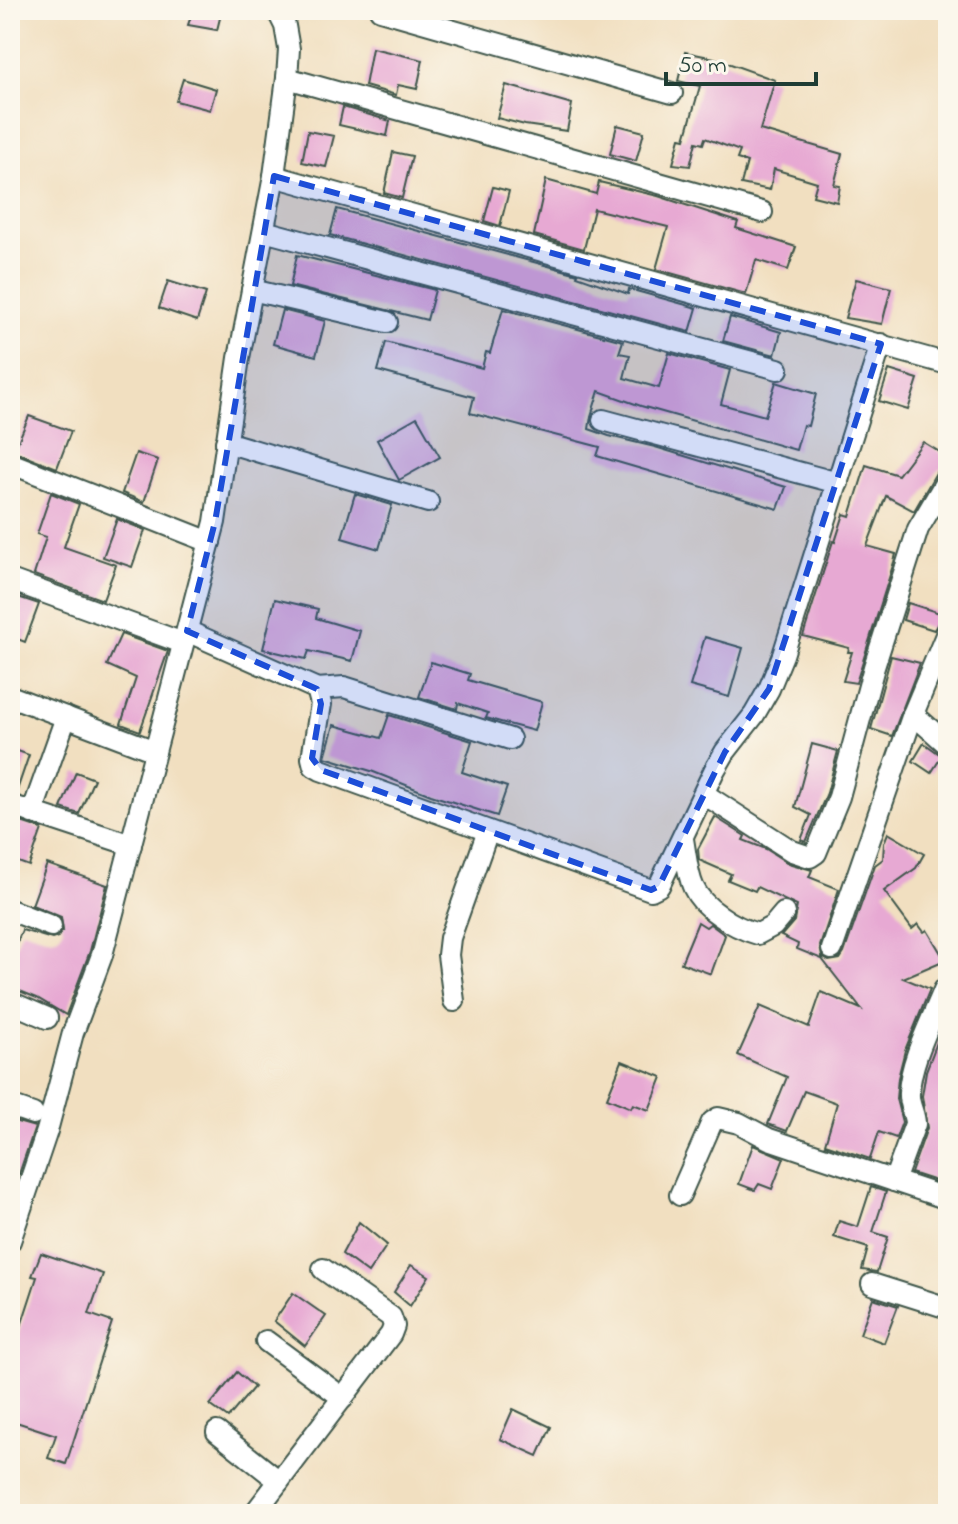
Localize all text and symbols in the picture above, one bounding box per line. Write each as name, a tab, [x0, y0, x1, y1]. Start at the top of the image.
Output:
scale bar	[666, 36, 816, 86]
text: 50 m	[678, 49, 727, 84]

